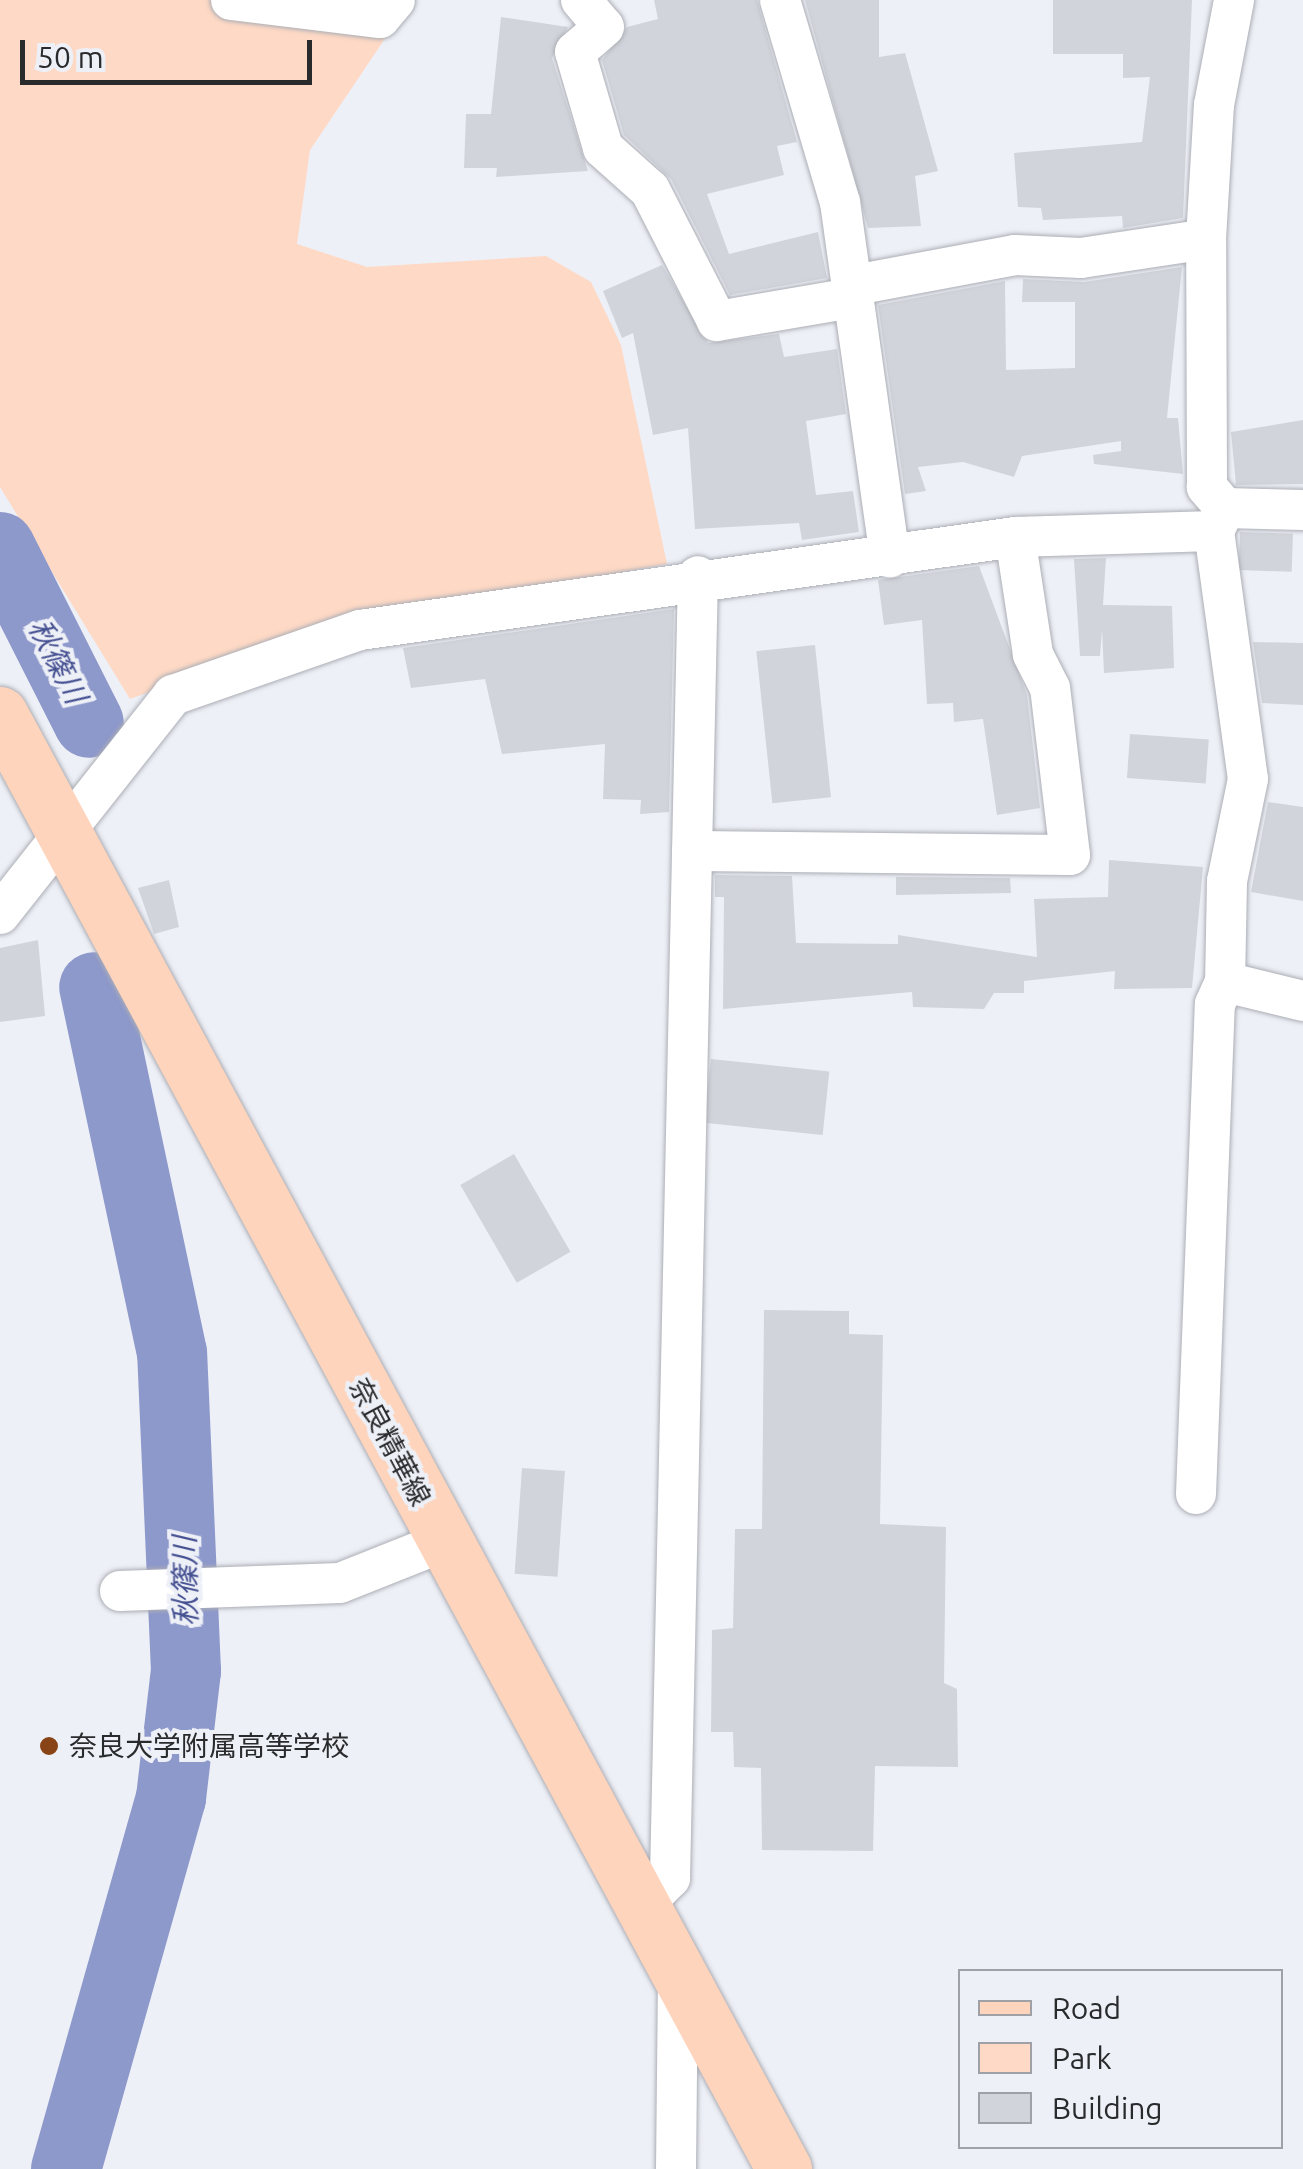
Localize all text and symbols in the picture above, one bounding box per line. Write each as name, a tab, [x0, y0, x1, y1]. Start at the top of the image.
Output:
scale bar	[25, 20, 318, 82]
text: 50 m	[37, 40, 104, 74]
water label: 秋篠川	[22, 613, 94, 709]
street label: 奈良精華線	[342, 1372, 438, 1512]
water label: 秋篠川	[166, 1536, 204, 1626]
place label: 奈良大学附属高等学校	[69, 1729, 349, 1763]
marker: 奈良大学附属高等学校	[38, 1735, 60, 1757]
legend	[958, 1969, 1283, 2149]
text: Road	[1052, 1991, 1121, 2025]
text: Park	[1052, 2041, 1112, 2075]
text: Building	[1052, 2091, 1163, 2125]

